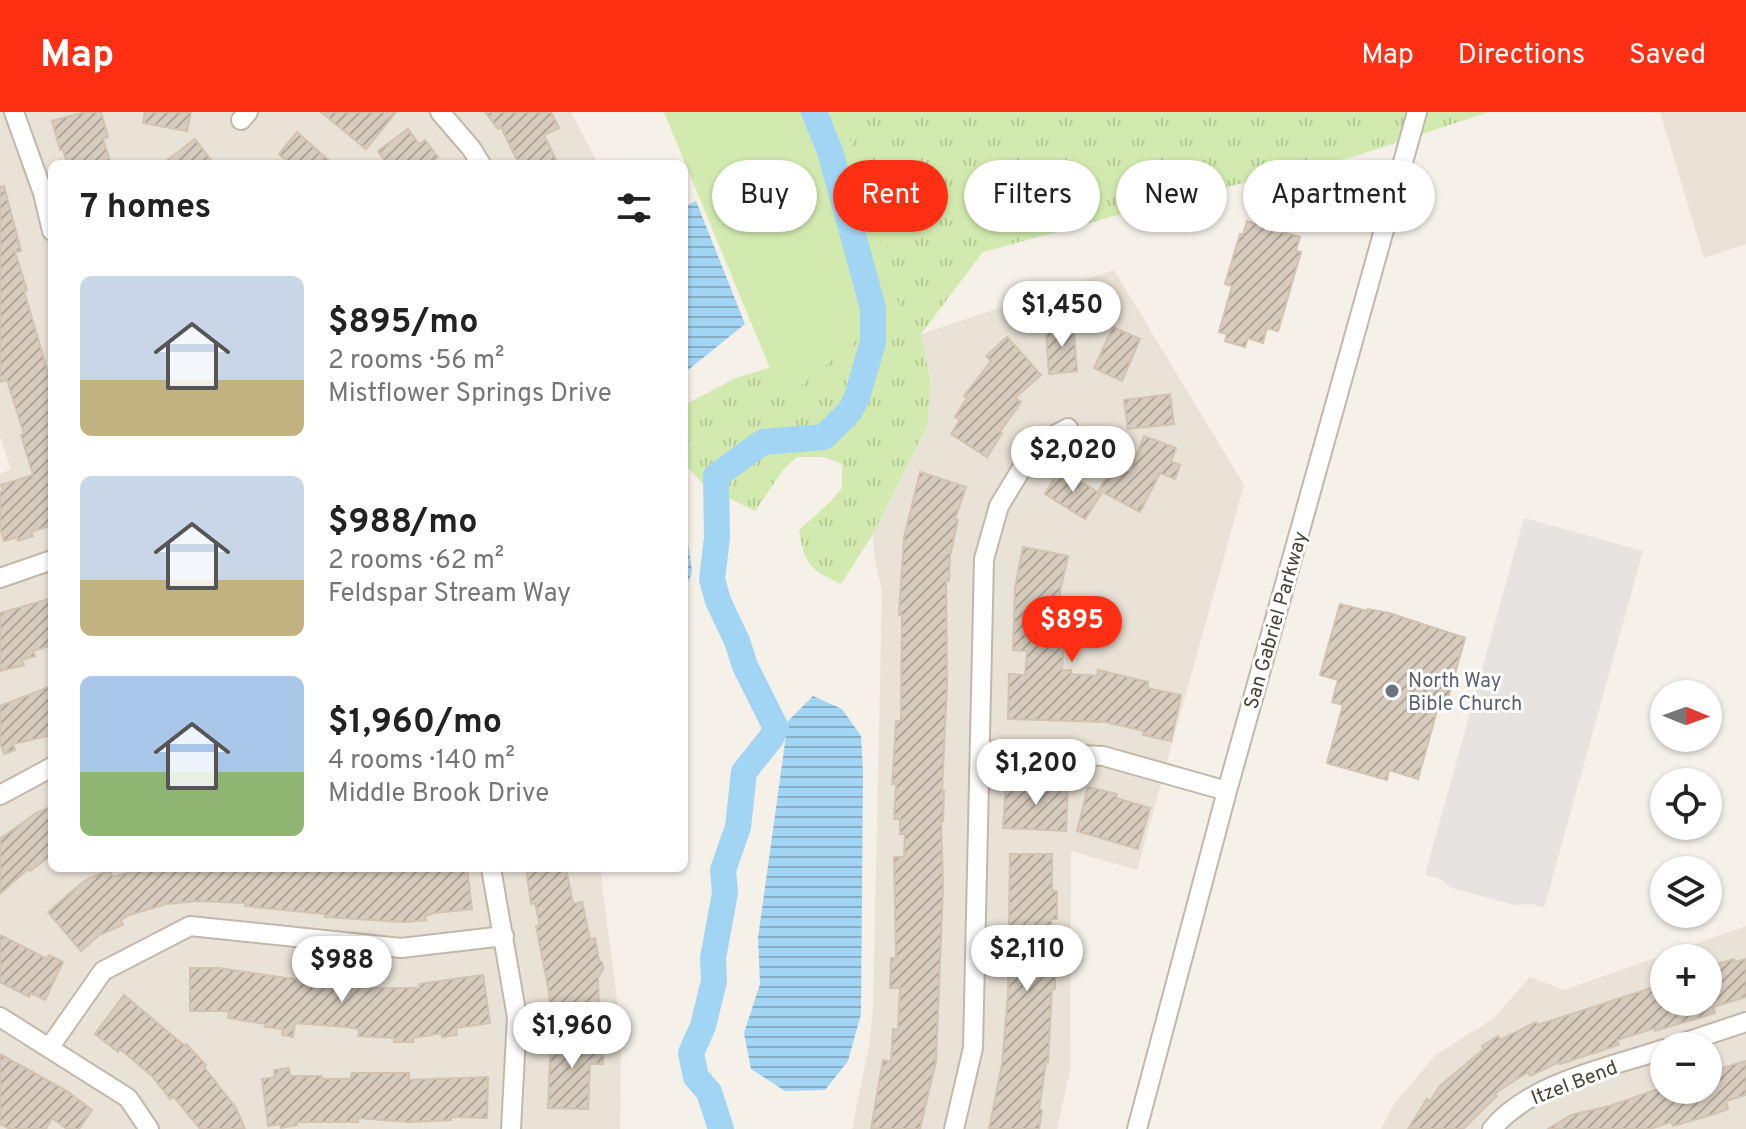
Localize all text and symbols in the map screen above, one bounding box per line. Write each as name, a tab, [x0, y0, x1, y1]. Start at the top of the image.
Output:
text: Map	[40, 32, 114, 81]
text: Map	[1361, 38, 1414, 74]
text: Directions	[1458, 38, 1585, 74]
text: Saved	[1629, 38, 1706, 74]
chip: Buy	[712, 160, 817, 232]
chip: Rent	[833, 160, 948, 232]
chip: Filters	[964, 160, 1100, 232]
chip: New	[1116, 160, 1227, 232]
chip: Apartment	[1243, 160, 1435, 232]
icon: filters	[612, 186, 656, 230]
text: 7 homes	[80, 187, 211, 230]
pin: $1,450	[997, 281, 1127, 349]
text: $1,450	[1021, 290, 1103, 323]
text: $895/mo	[328, 302, 479, 345]
icon: home	[144, 308, 240, 404]
text: 2 rooms · 56 m²	[328, 345, 504, 378]
text: Mistflower Springs Drive	[328, 378, 612, 411]
pin: $2,020	[1008, 426, 1138, 494]
text: $2,020	[1029, 435, 1117, 468]
text: $988/mo	[328, 502, 477, 545]
icon: home	[144, 508, 240, 604]
street label: San Gabriel Parkway	[1239, 529, 1315, 712]
text: 2 rooms · 62 m²	[328, 545, 504, 578]
text: Feldspar Stream Way	[328, 578, 571, 611]
pin: $895	[1025, 596, 1119, 664]
text: $895	[1040, 605, 1104, 638]
place label: North Way Bible Church	[1408, 669, 1522, 718]
north arrow	[1650, 680, 1722, 752]
map controls	[1650, 680, 1722, 1104]
marker: North Way Bible Church	[1383, 682, 1401, 700]
text: $1,960/mo	[328, 702, 502, 745]
icon: home	[144, 708, 240, 804]
pin: $1,200	[971, 739, 1101, 807]
text: 4 rooms · 140 m²	[328, 745, 515, 778]
text: $1,200	[994, 748, 1078, 781]
button: locate	[1650, 768, 1722, 840]
text: Middle Brook Drive	[328, 778, 549, 811]
button: layers	[1650, 856, 1722, 928]
pin: $2,110	[962, 925, 1092, 993]
text: $2,110	[989, 934, 1065, 967]
pin: $988	[295, 936, 389, 1004]
button: +	[1650, 944, 1722, 1016]
text: $988	[310, 945, 374, 978]
pin: $1,960	[507, 1002, 637, 1070]
text: $1,960	[531, 1011, 613, 1044]
button: −	[1650, 1032, 1722, 1104]
street label: Itzel Bend	[1528, 1055, 1622, 1112]

